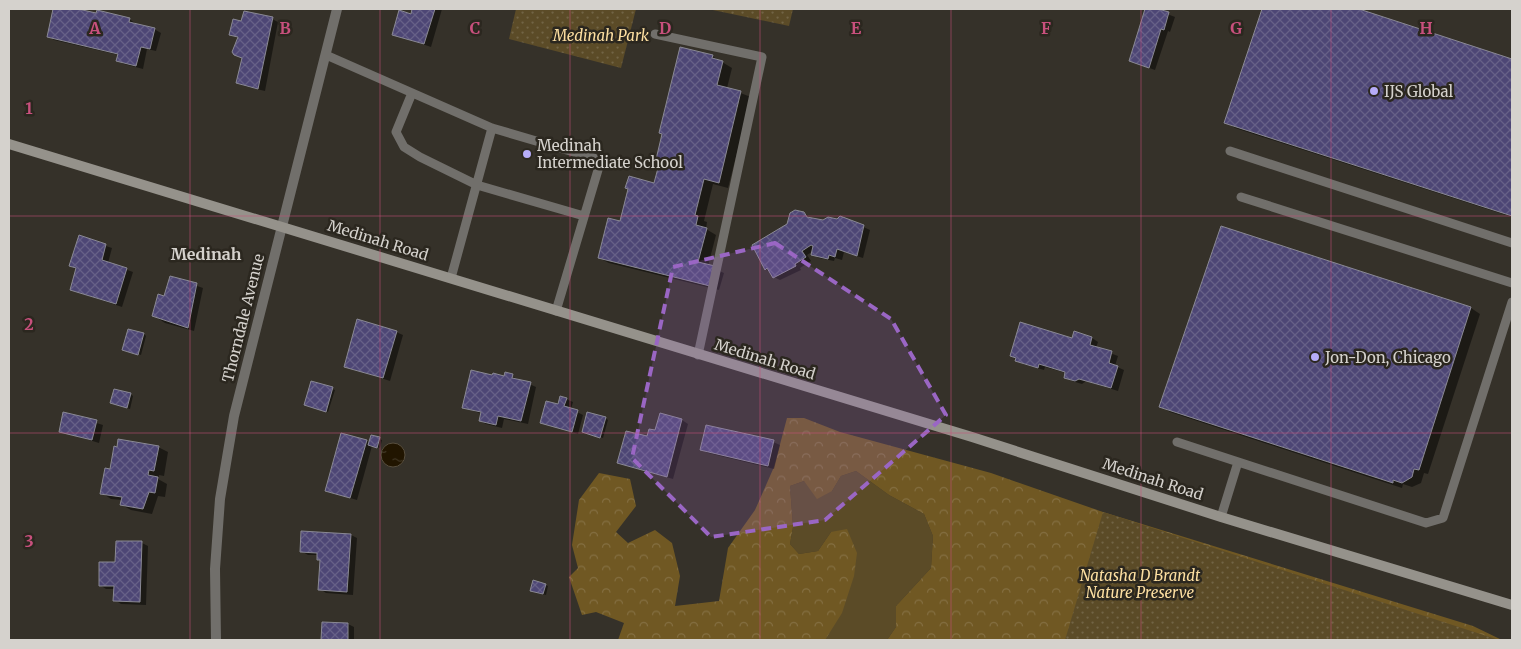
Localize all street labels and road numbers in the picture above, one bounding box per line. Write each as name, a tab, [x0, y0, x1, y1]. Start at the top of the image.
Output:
street label: Medinah Road	[325, 216, 431, 264]
street label: Thorndale Avenue	[218, 252, 268, 384]
street label: Medinah Road	[712, 335, 818, 383]
street label: Medinah Road	[1100, 454, 1206, 504]

